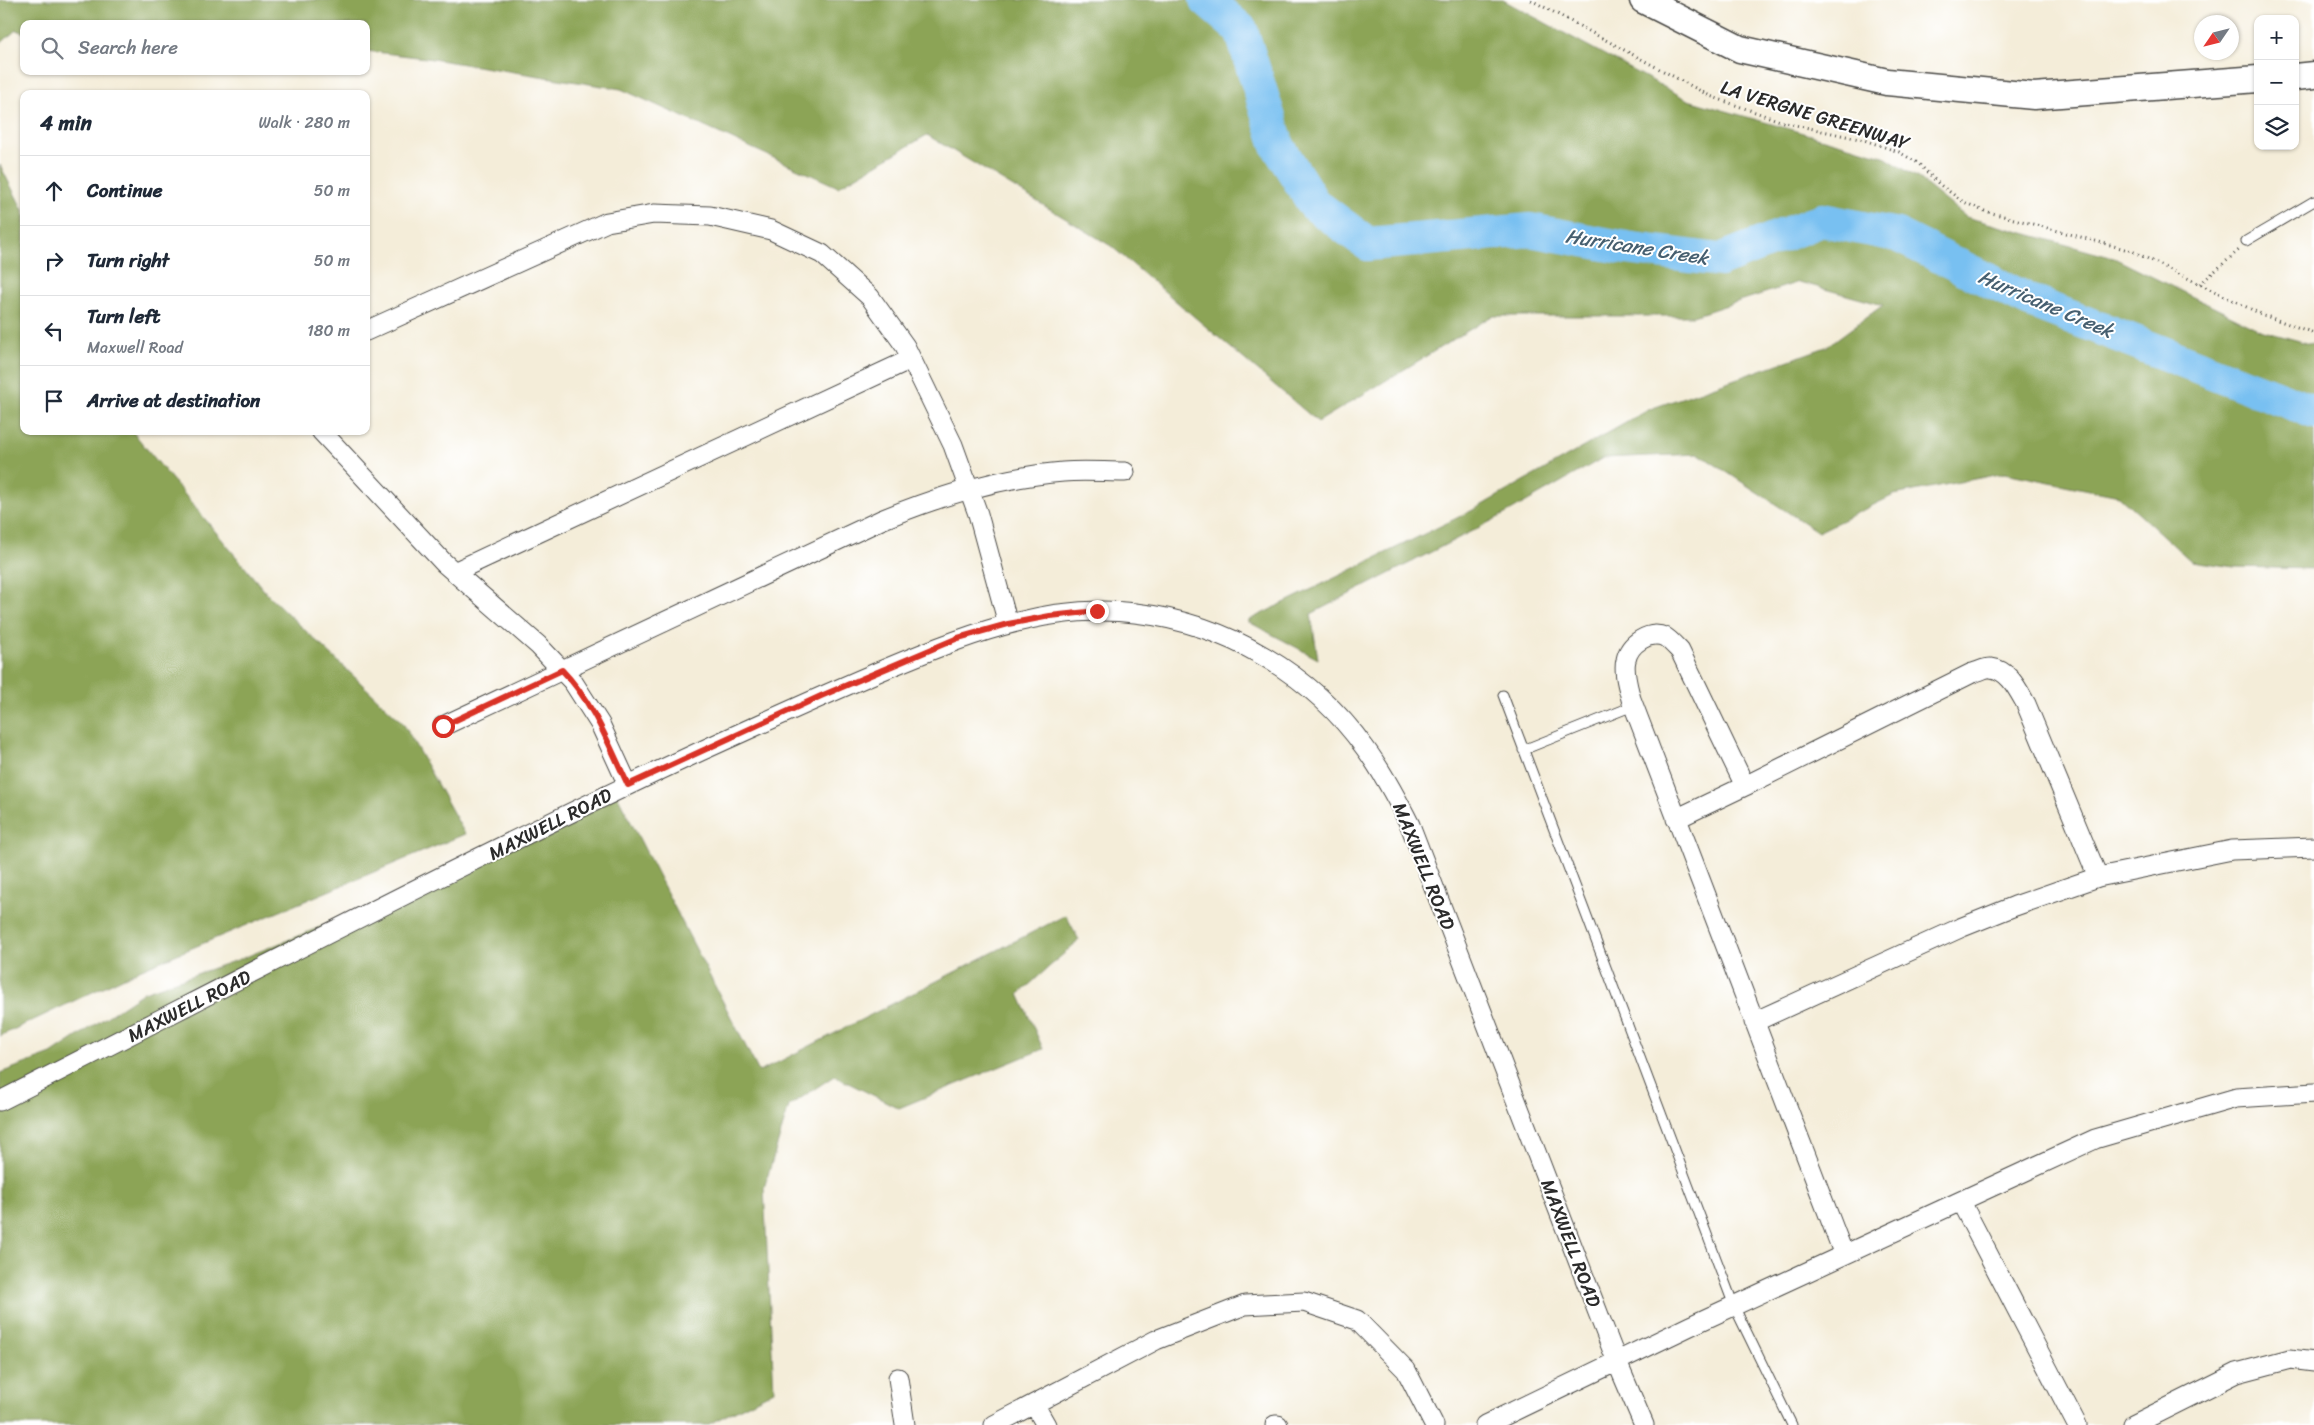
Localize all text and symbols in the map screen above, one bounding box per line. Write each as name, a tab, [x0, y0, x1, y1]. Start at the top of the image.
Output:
north arrow	[2194, 15, 2239, 60]
map controls	[2254, 15, 2299, 150]
button: +	[2254, 15, 2299, 60]
search box	[20, 20, 370, 75]
text: Search here	[78, 31, 178, 64]
icon: search	[38, 34, 66, 62]
button: −	[2254, 60, 2299, 105]
street label: LA VERGNE GREENWAY	[1716, 71, 1915, 160]
text: 4 min	[40, 104, 92, 142]
button: layers	[2254, 105, 2299, 150]
text: Walk · 280 m	[259, 108, 350, 137]
text: Continue	[87, 174, 163, 207]
text: 50 m	[314, 176, 350, 205]
icon: ahead	[40, 177, 68, 205]
water label: Hurricane Creek	[1563, 218, 1712, 276]
text: Turn right	[87, 244, 169, 277]
text: 50 m	[314, 246, 350, 275]
icon: right	[40, 247, 68, 275]
water label: Hurricane Creek	[1973, 260, 2121, 349]
text: Turn left	[87, 300, 160, 333]
text: 180 m	[307, 316, 350, 345]
icon: left	[40, 317, 68, 345]
text: Maxwell Road	[87, 333, 183, 362]
text: Arrive at destination	[87, 384, 260, 417]
icon: arrive	[40, 387, 68, 415]
route end	[1086, 600, 1109, 623]
route start	[432, 715, 455, 738]
street label: MAXWELL ROAD	[482, 778, 618, 869]
street label: MAXWELL ROAD	[1383, 797, 1465, 935]
street label: MAXWELL ROAD	[121, 960, 257, 1051]
street label: MAXWELL ROAD	[1531, 1174, 1611, 1313]

